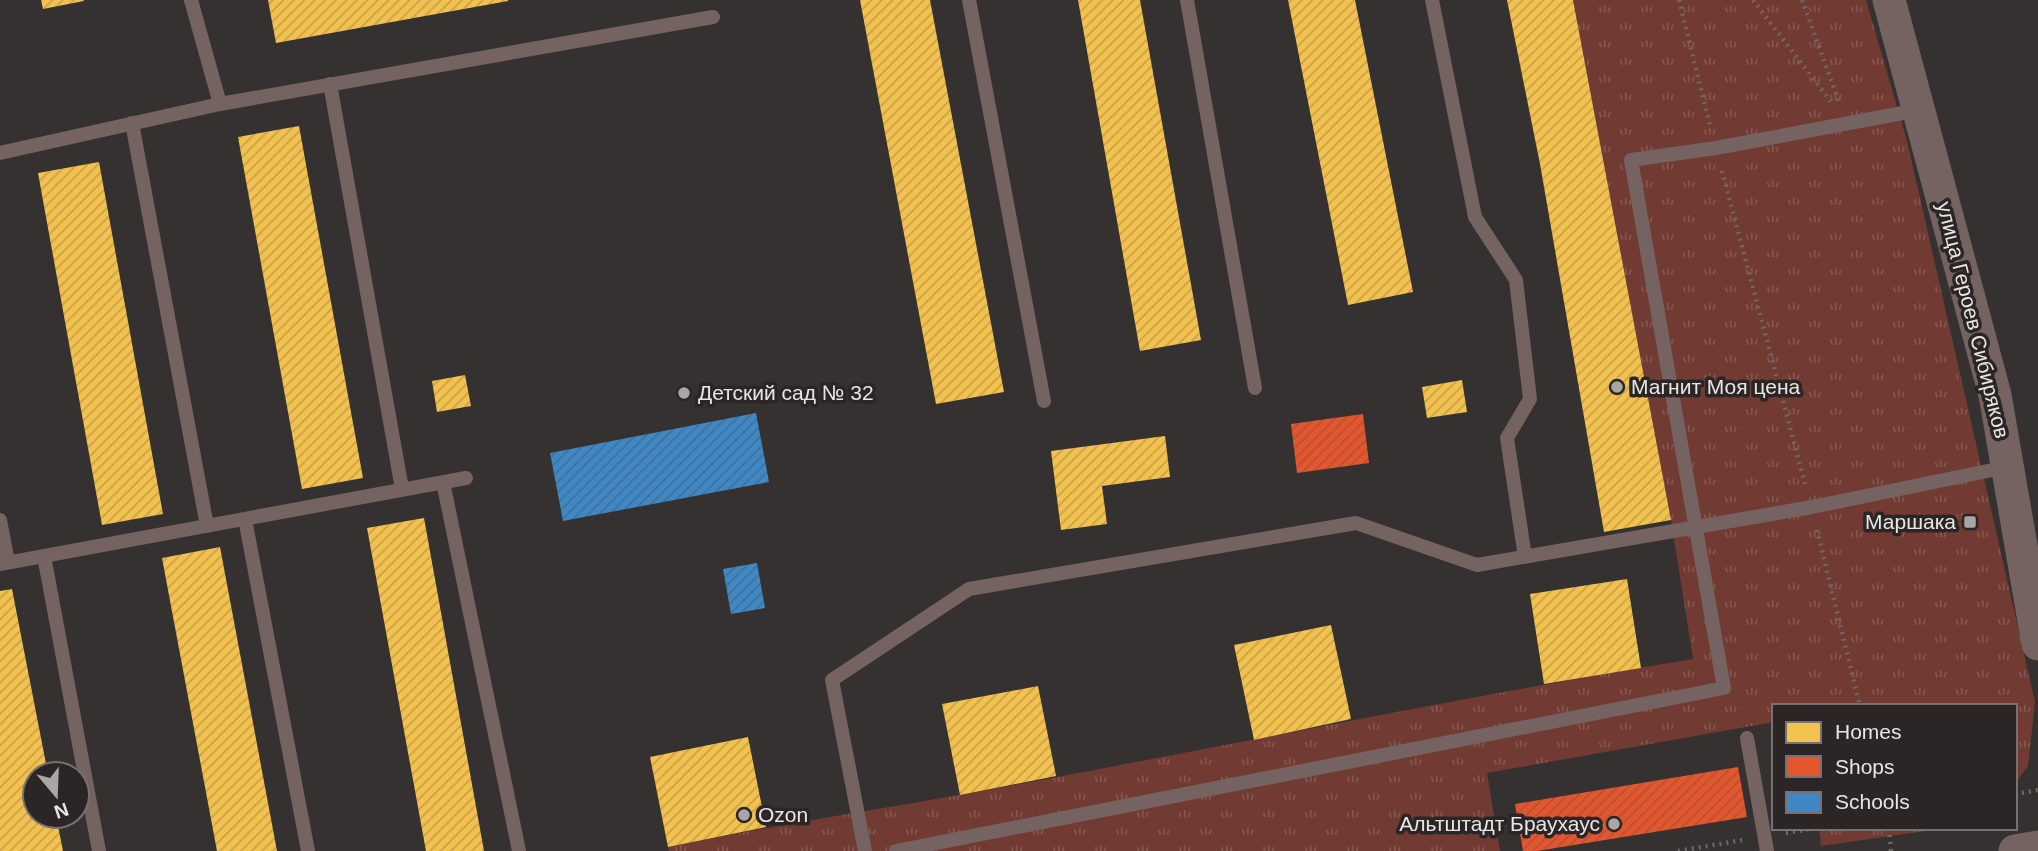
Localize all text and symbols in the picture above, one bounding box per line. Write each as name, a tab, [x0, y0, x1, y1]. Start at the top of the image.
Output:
street label: улица Героев Сибиряков	[1933, 199, 2014, 441]
place label: Магнит Моя цена	[1631, 375, 1801, 398]
marker: Магнит Моя цена	[1609, 379, 1625, 395]
place label: Детский сад № 32	[698, 381, 874, 404]
marker: Детский сад № 32	[676, 385, 692, 401]
place label: Маршака	[1865, 510, 1956, 533]
marker: Маршака	[1962, 514, 1978, 530]
legend	[1772, 704, 2017, 830]
text: Homes	[1835, 720, 1902, 743]
text: Shops	[1835, 755, 1895, 778]
north arrow	[21, 760, 91, 830]
text: Schools	[1835, 790, 1910, 813]
text: N	[51, 798, 71, 823]
place label: Ozon	[758, 803, 808, 826]
marker: Ozon	[736, 807, 752, 823]
place label: Альтштадт Браухаус	[1399, 812, 1600, 835]
marker: Альтштадт Браухаус	[1606, 816, 1622, 832]

